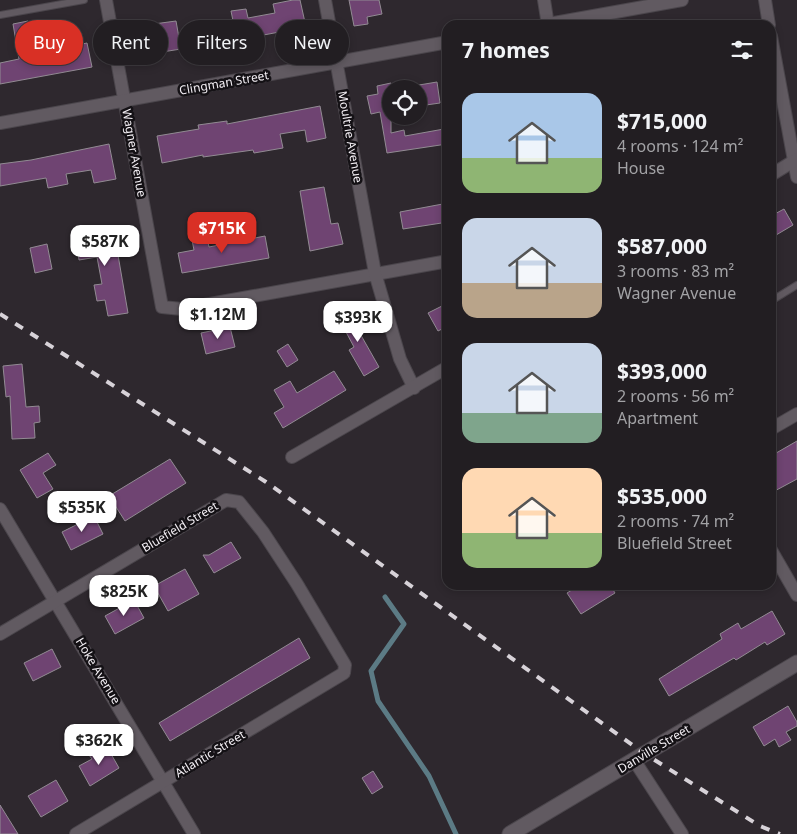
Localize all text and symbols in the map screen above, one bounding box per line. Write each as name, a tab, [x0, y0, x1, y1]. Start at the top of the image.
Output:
chip: Buy	[15, 20, 83, 65]
chip: Rent	[93, 20, 168, 65]
chip: Filters	[178, 20, 265, 65]
chip: New	[275, 20, 349, 65]
text: 7 homes	[462, 36, 550, 64]
icon: filters	[728, 36, 756, 64]
street label: Clingman Street	[178, 66, 271, 99]
map controls	[382, 80, 427, 125]
button: locate	[382, 80, 427, 125]
street label: Moultrie Avenue	[334, 90, 367, 184]
street label: Wagner Avenue	[118, 107, 151, 199]
text: $715,000	[617, 107, 707, 135]
icon: home	[502, 113, 562, 173]
text: 4 rooms · 124 m²	[617, 135, 743, 157]
text: House	[617, 157, 665, 179]
pin: $715K	[187, 212, 257, 254]
text: $715K	[198, 217, 246, 239]
pin: $587K	[70, 224, 140, 267]
text: $587K	[81, 230, 129, 252]
text: $587,000	[617, 232, 707, 260]
icon: home	[502, 238, 562, 298]
text: 3 rooms · 83 m²	[617, 260, 734, 282]
text: Wagner Avenue	[617, 282, 736, 304]
pin: $1.12M	[177, 298, 259, 340]
pin: $393K	[323, 300, 393, 343]
text: $1.12M	[190, 303, 246, 325]
text: $393K	[334, 306, 382, 328]
text: $393,000	[617, 357, 707, 385]
icon: home	[502, 363, 562, 423]
text: 2 rooms · 56 m²	[617, 385, 734, 407]
text: Apartment	[617, 407, 698, 429]
text: $535,000	[617, 482, 707, 510]
icon: home	[502, 488, 562, 548]
pin: $535K	[47, 490, 117, 533]
text: $535K	[58, 496, 106, 518]
street label: Bluefield Street	[138, 497, 222, 556]
text: 2 rooms · 74 m²	[617, 510, 734, 532]
text: Bluefield Street	[617, 532, 732, 554]
pin: $825K	[89, 574, 159, 617]
text: $825K	[100, 580, 148, 602]
street label: Hoke Avenue	[72, 634, 125, 707]
street label: Danville Street	[614, 720, 694, 777]
pin: $362K	[64, 724, 134, 766]
street label: Atlantic Street	[171, 726, 249, 781]
text: $362K	[75, 729, 123, 751]

